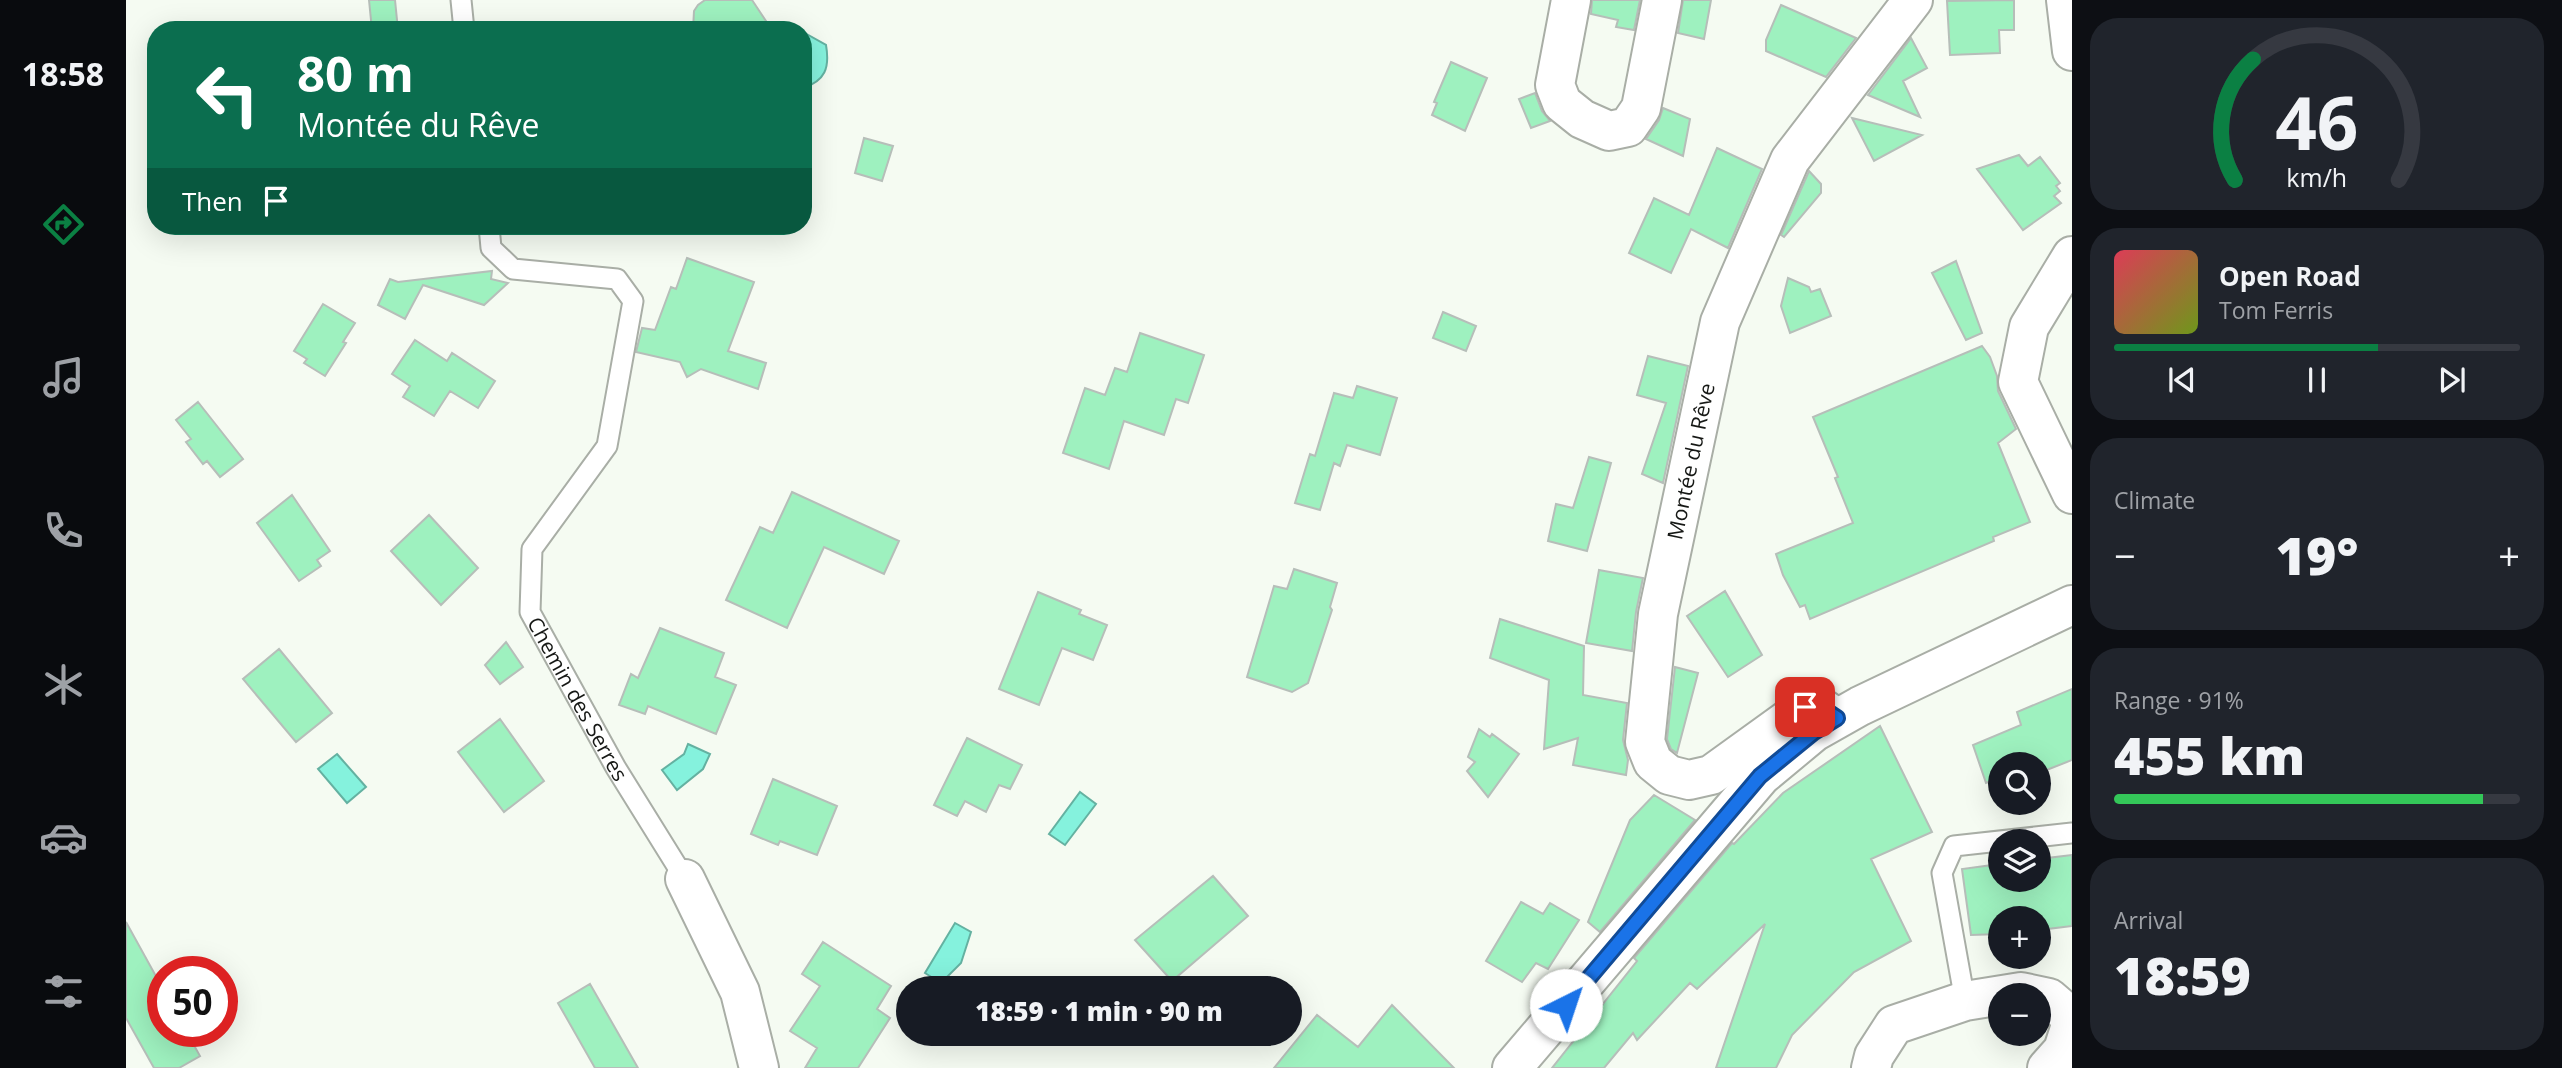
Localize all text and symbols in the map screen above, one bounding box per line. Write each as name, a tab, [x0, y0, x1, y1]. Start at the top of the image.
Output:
text: 80 m	[297, 40, 414, 106]
icon: left	[182, 49, 273, 140]
text: 18:58	[22, 52, 104, 95]
text: 46	[2275, 72, 2359, 171]
text: Montée du Rêve	[297, 103, 540, 146]
text: km/h	[2287, 160, 2347, 194]
icon: arrive	[257, 182, 295, 220]
text: Then	[182, 183, 243, 219]
icon: directions	[39, 200, 88, 249]
text: Open Road	[2219, 258, 2361, 294]
text: Tom Ferris	[2219, 294, 2333, 326]
icon: music	[39, 353, 88, 402]
icon: previous	[2163, 361, 2201, 399]
icon: pause	[2298, 361, 2336, 399]
icon: next	[2433, 361, 2471, 399]
street label: Montée du Rêve	[1660, 380, 1721, 542]
text: Climate	[2114, 484, 2195, 516]
icon: phone	[39, 506, 88, 555]
text: 19°	[2276, 519, 2358, 590]
text: −	[2114, 529, 2136, 581]
text: +	[2498, 529, 2520, 581]
street label: Chemin des Serres	[521, 612, 635, 786]
icon: climate	[39, 660, 88, 709]
pin	[1775, 677, 1835, 737]
text: Range · 91%	[2114, 684, 2244, 716]
icon: arrive	[1786, 688, 1824, 726]
text: 455 km	[2114, 719, 2305, 790]
map controls	[1988, 752, 2051, 1046]
button: search	[1988, 752, 2051, 815]
icon: car	[39, 813, 88, 862]
button: layers	[1988, 829, 2051, 892]
text: Arrival	[2114, 904, 2183, 936]
button: +	[1988, 906, 2051, 969]
text: 18:59	[2114, 939, 2251, 1010]
speed limit sign: 50	[147, 956, 238, 1047]
icon: filters	[39, 967, 88, 1016]
position arrow	[1529, 968, 1603, 1042]
button: −	[1988, 983, 2051, 1046]
text: 18:59 · 1 min · 90 m	[975, 993, 1223, 1029]

